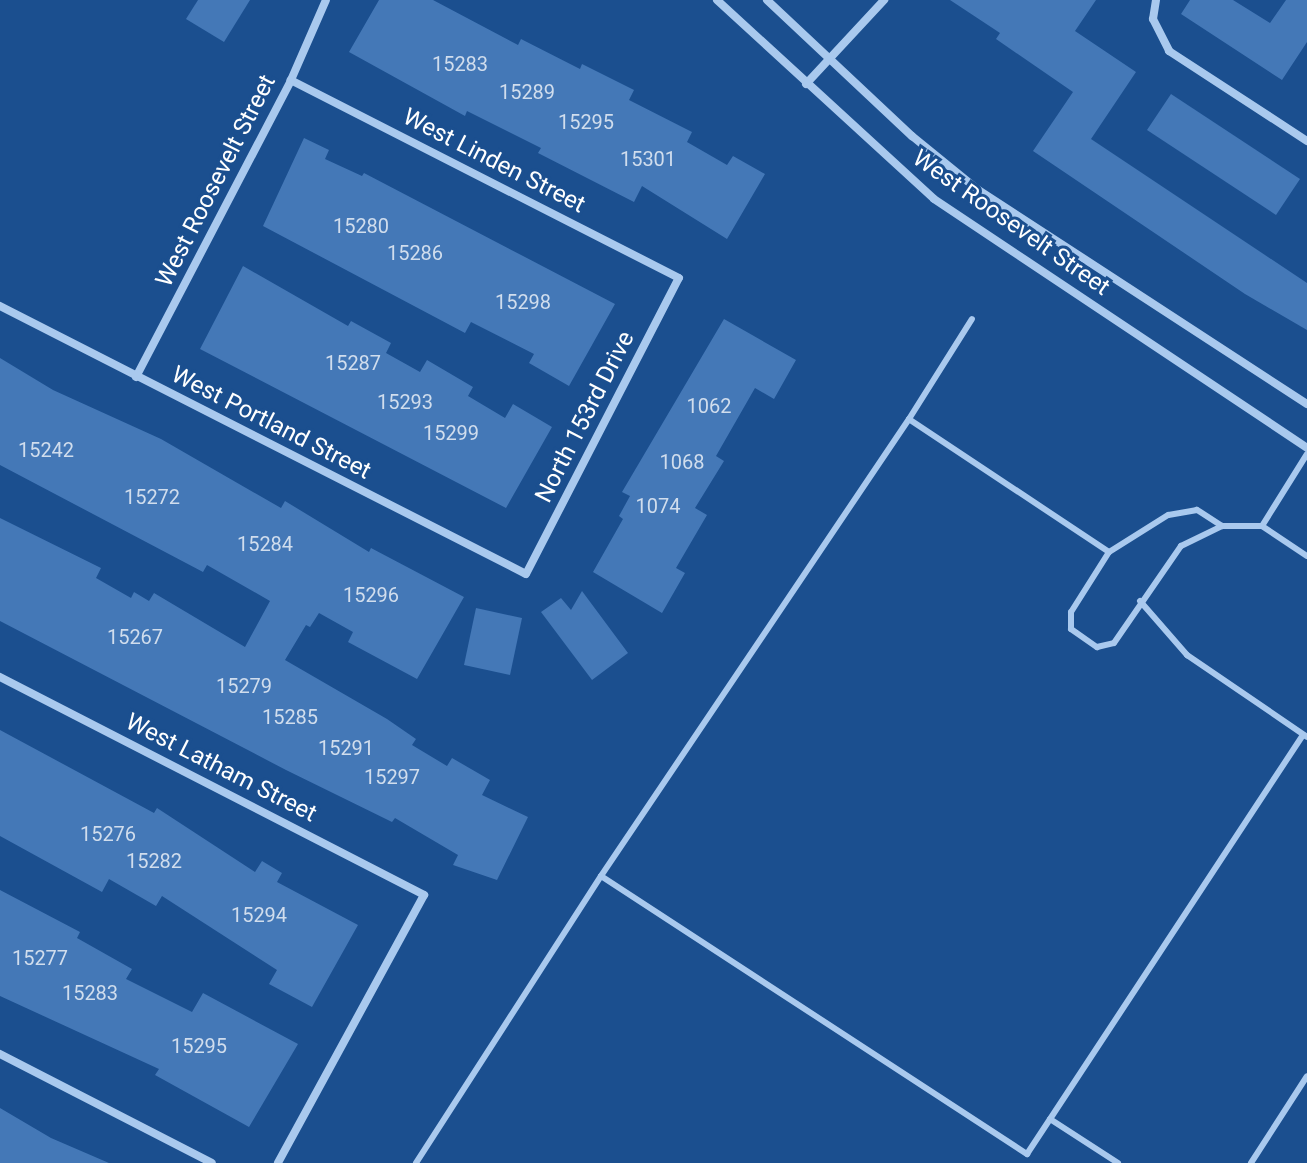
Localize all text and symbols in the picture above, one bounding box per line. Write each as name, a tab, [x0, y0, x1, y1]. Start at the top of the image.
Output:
house number: 15283	[432, 52, 488, 76]
street label: West Roosevelt Street	[150, 70, 282, 292]
house number: 15289	[499, 80, 555, 104]
street label: West Linden Street	[398, 103, 590, 219]
house number: 15295	[558, 110, 614, 134]
street label: West Roosevelt Street	[907, 144, 1115, 302]
house number: 15301	[620, 147, 676, 171]
house number: 15280	[333, 214, 389, 238]
house number: 15286	[387, 241, 443, 265]
house number: 15298	[495, 290, 551, 314]
street label: North 153rd Drive	[529, 327, 641, 507]
house number: 15287	[325, 351, 381, 375]
street label: West Portland Street	[166, 360, 376, 486]
house number: 15293	[377, 390, 433, 414]
house number: 1062	[687, 394, 731, 418]
house number: 15299	[423, 421, 479, 445]
house number: 15242	[18, 438, 74, 462]
house number: 1068	[660, 450, 704, 474]
house number: 15272	[124, 485, 180, 509]
house number: 1074	[636, 494, 680, 518]
house number: 15284	[237, 532, 293, 556]
house number: 15296	[343, 583, 399, 607]
house number: 15267	[107, 625, 163, 649]
house number: 15279	[216, 674, 272, 698]
house number: 15285	[262, 705, 318, 729]
street label: West Latham Street	[121, 707, 321, 829]
house number: 15291	[318, 736, 374, 760]
house number: 15297	[364, 765, 420, 789]
house number: 15276	[80, 822, 136, 846]
house number: 15282	[126, 849, 182, 873]
house number: 15294	[231, 903, 287, 927]
house number: 15277	[12, 946, 68, 970]
house number: 15283	[62, 981, 118, 1005]
house number: 15295	[171, 1034, 227, 1058]

